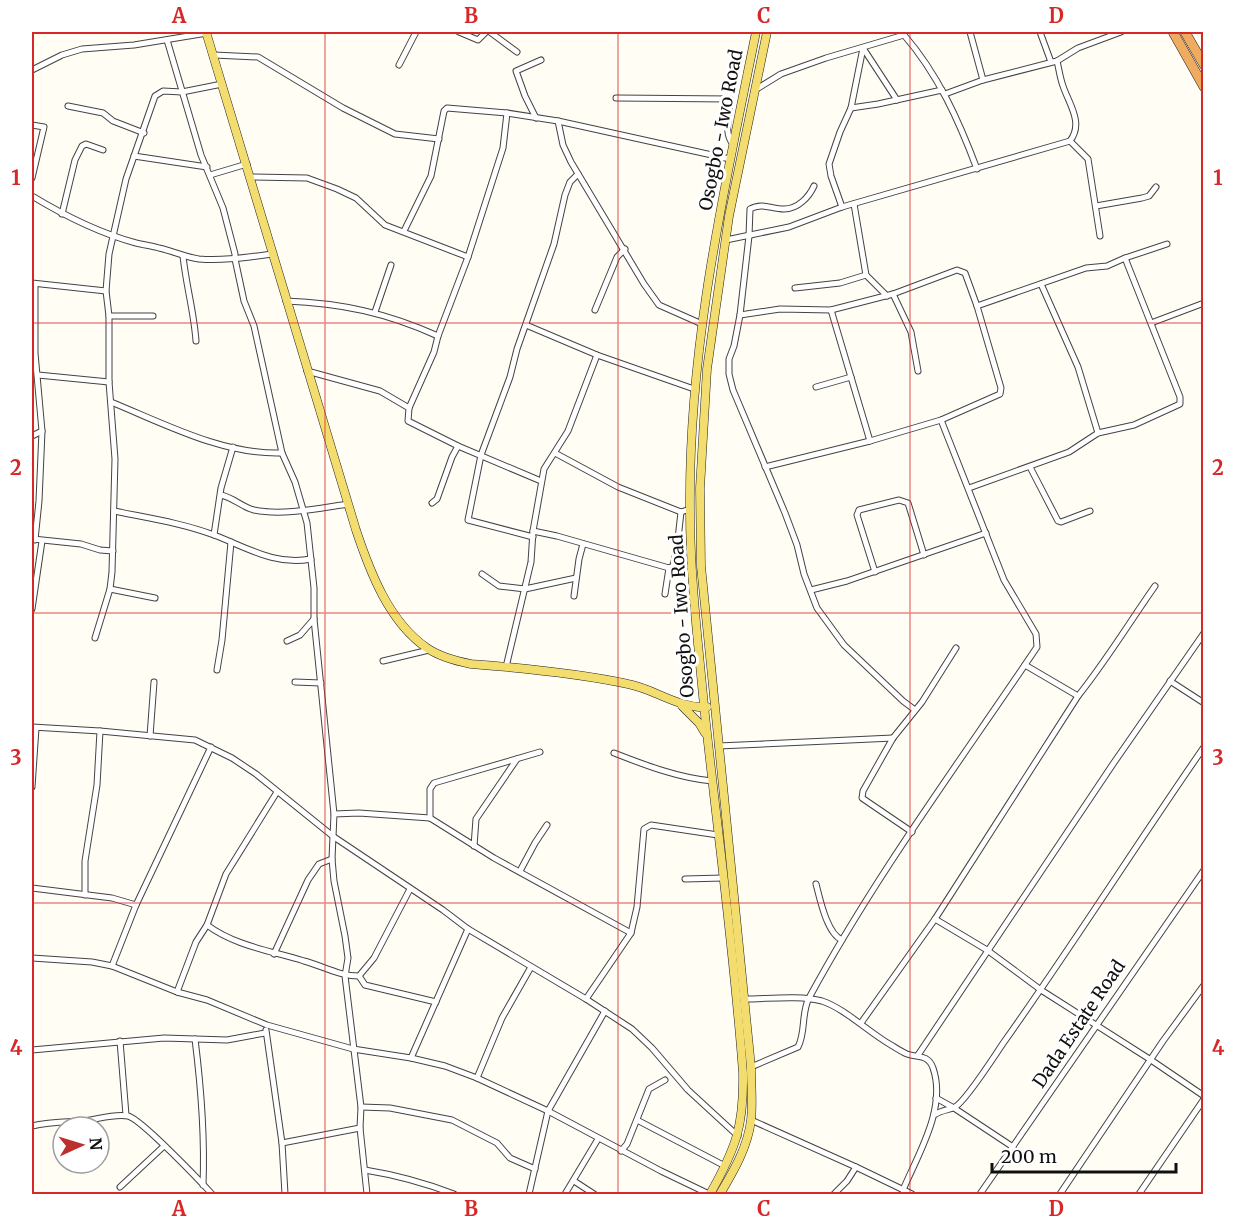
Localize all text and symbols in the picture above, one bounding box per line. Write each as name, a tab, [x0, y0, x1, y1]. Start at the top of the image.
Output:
text: A	[171, 3, 187, 28]
text: B	[464, 3, 478, 28]
text: C	[757, 3, 771, 28]
text: D	[1048, 3, 1064, 28]
street label: Osogbo - Iwo Road	[694, 47, 747, 213]
text: 1	[11, 165, 21, 190]
text: 1	[1213, 165, 1223, 190]
text: 2	[10, 455, 22, 480]
text: 2	[1212, 455, 1224, 480]
street label: Osogbo - Iwo Road	[664, 533, 699, 699]
text: 3	[10, 745, 22, 770]
text: 3	[1212, 745, 1224, 770]
street label: Dada Estate Road	[1027, 955, 1130, 1092]
text: 4	[10, 1035, 23, 1060]
text: 4	[1212, 1035, 1225, 1060]
north arrow	[51, 1115, 111, 1175]
scale bar	[992, 1136, 1176, 1174]
text: N	[86, 1137, 106, 1151]
text: 200 m	[1001, 1145, 1057, 1168]
text: A	[171, 1196, 187, 1221]
text: B	[464, 1196, 478, 1221]
text: C	[757, 1196, 771, 1221]
text: D	[1048, 1196, 1064, 1221]

